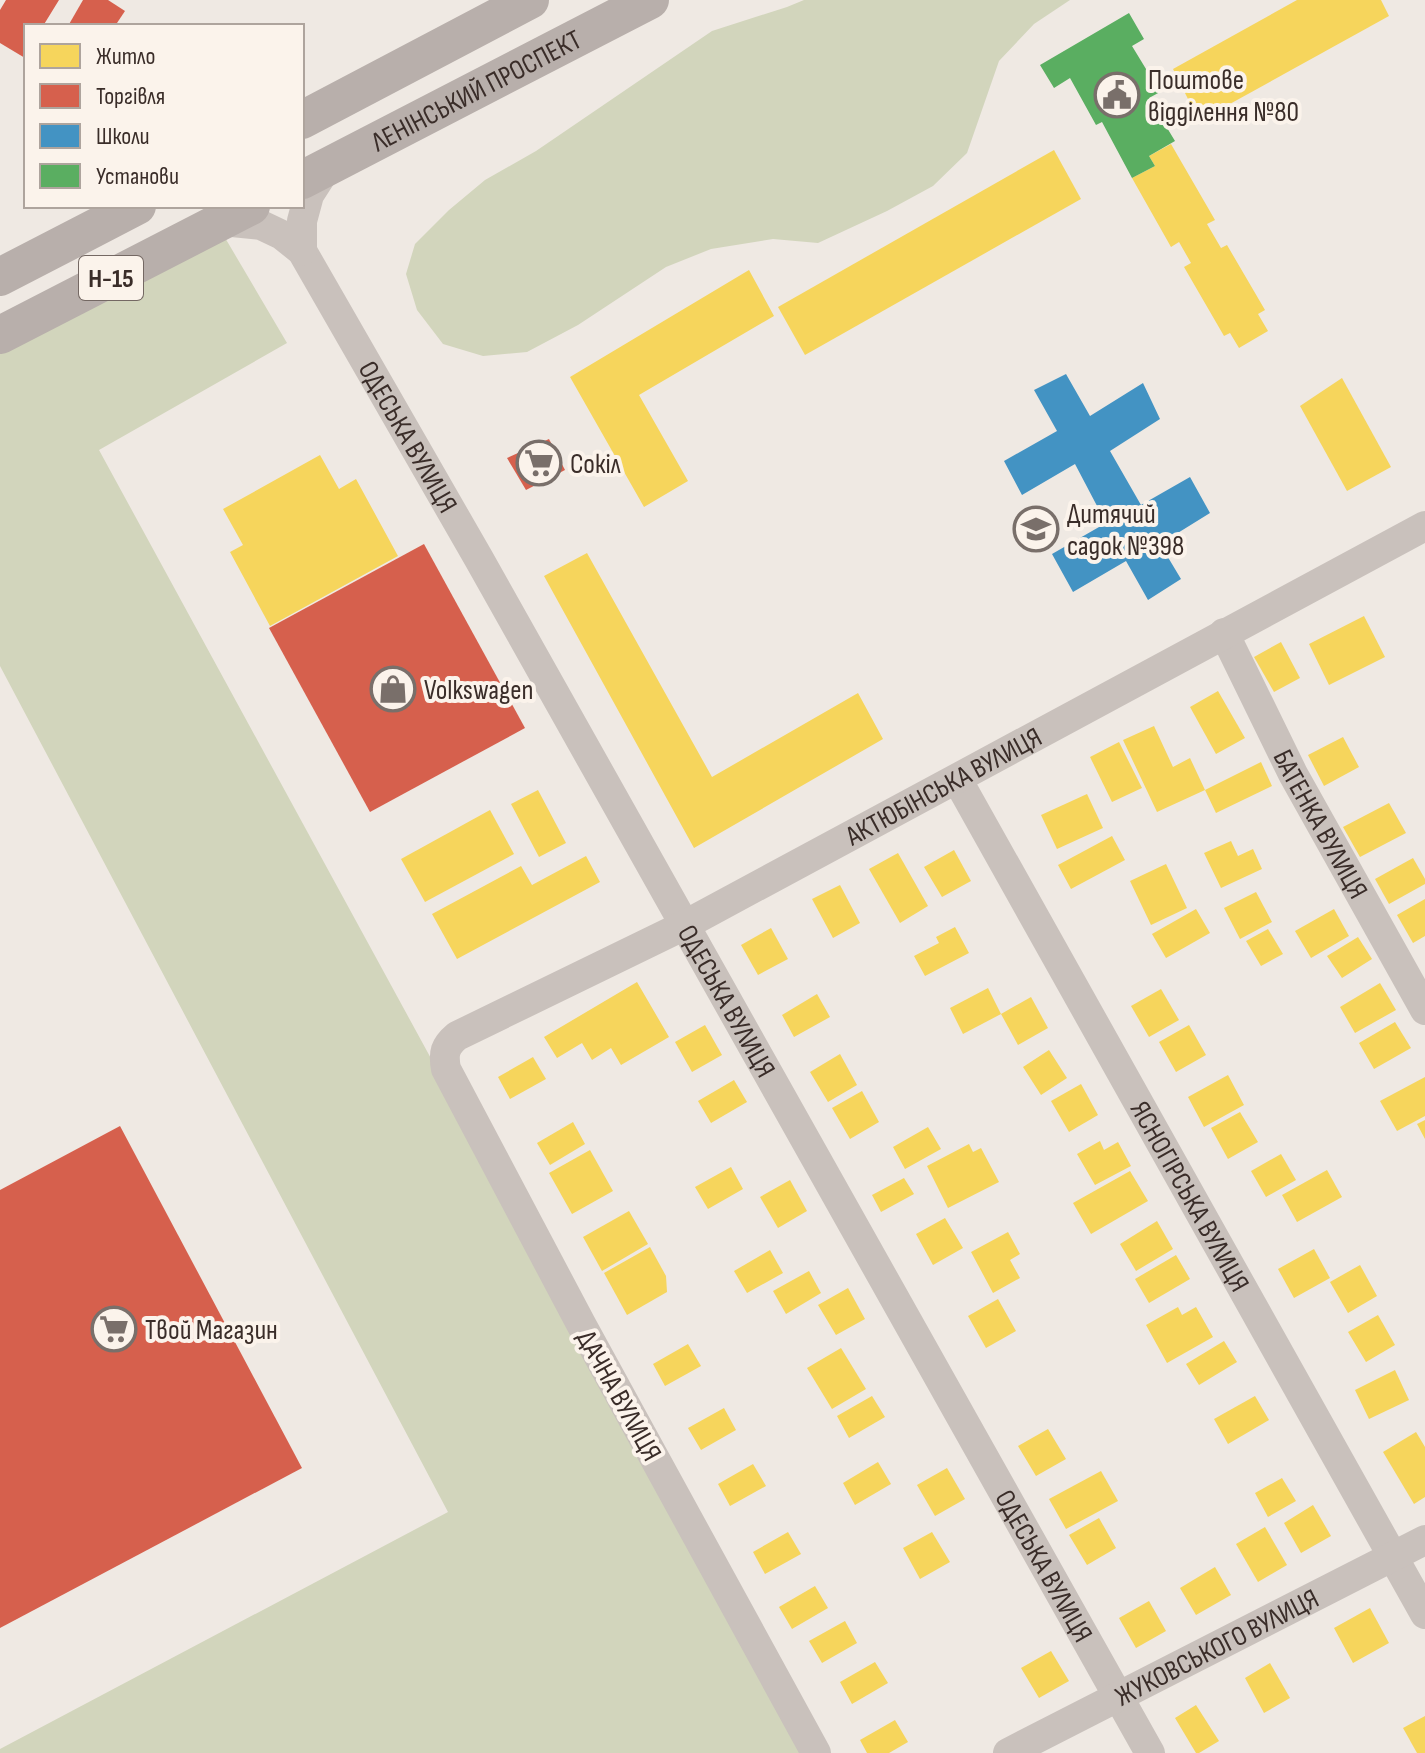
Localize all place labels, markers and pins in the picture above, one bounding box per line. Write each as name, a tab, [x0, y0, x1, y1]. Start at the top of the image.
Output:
place label: Поштове відділення №80	[1148, 64, 1299, 129]
public building icon: Поштове відділення №80	[1093, 71, 1141, 119]
supermarket icon: Сокіл	[515, 439, 563, 487]
place label: Сокіл	[570, 448, 621, 481]
place label: Дитячий садок №398	[1067, 498, 1184, 563]
school or university icon: Дитячий садок №398	[1012, 505, 1060, 553]
shop icon: Volkswagen	[369, 665, 417, 713]
place label: Volkswagen	[424, 674, 533, 707]
supermarket icon: Твой Магазин	[90, 1305, 138, 1353]
place label: Твой Магазин	[145, 1314, 278, 1347]

